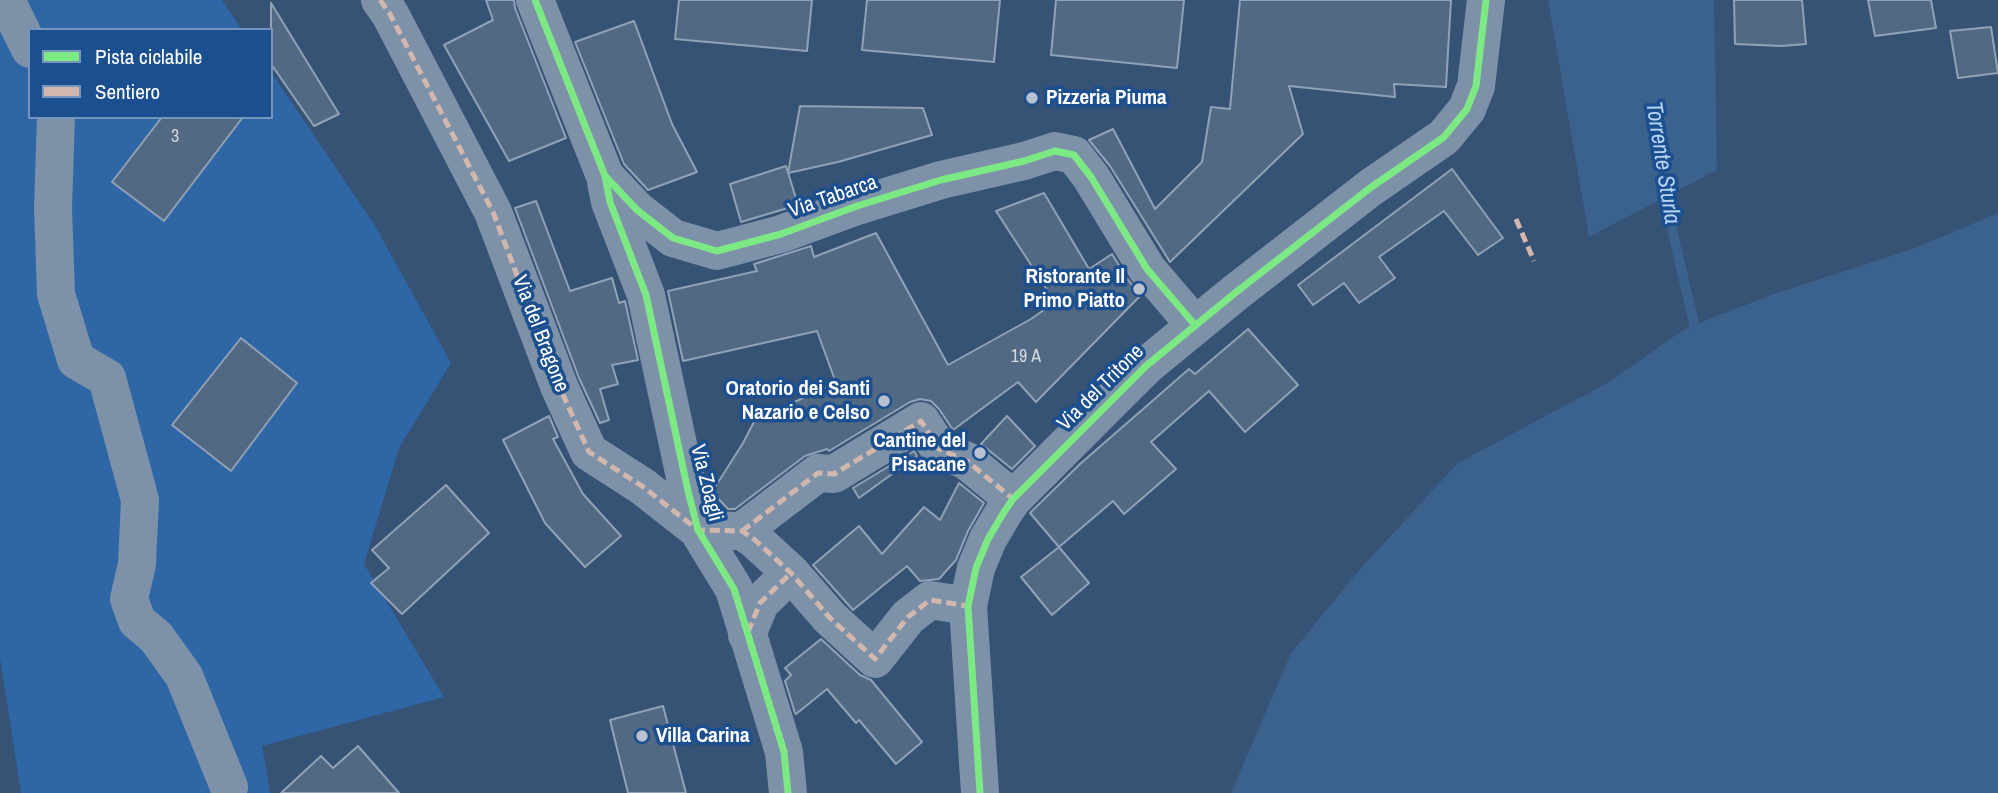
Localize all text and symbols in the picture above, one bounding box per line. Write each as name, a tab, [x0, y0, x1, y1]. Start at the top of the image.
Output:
legend	[28, 28, 273, 119]
text: Pista ciclabile	[95, 42, 202, 71]
text: Sentiero	[95, 77, 160, 106]
place label: Pizzeria Piuma	[1046, 85, 1167, 111]
marker: Pizzeria Piuma	[1024, 90, 1040, 106]
water label: Torrente Sturla	[1639, 100, 1685, 226]
house number: 3	[171, 126, 179, 148]
street label: Via Tabarca	[785, 170, 881, 224]
place label: Ristorante Il Primo Piatto	[1024, 264, 1125, 314]
street label: Via del Bragone	[506, 272, 574, 396]
marker: Ristorante Il Primo Piatto	[1131, 281, 1147, 297]
street label: Via del Tritone	[1052, 339, 1150, 437]
house number: 19 A	[1011, 346, 1041, 368]
place label: Oratorio dei Santi Nazario e Celso	[725, 376, 870, 426]
marker: Oratorio dei Santi Nazario e Celso	[876, 393, 892, 409]
place label: Cantine del Pisacane	[873, 428, 966, 478]
street label: Via Zoagli	[684, 442, 728, 524]
marker: Cantine del Pisacane	[972, 445, 988, 461]
place label: Villa Carina	[656, 723, 750, 749]
marker: Villa Carina	[634, 728, 650, 744]

